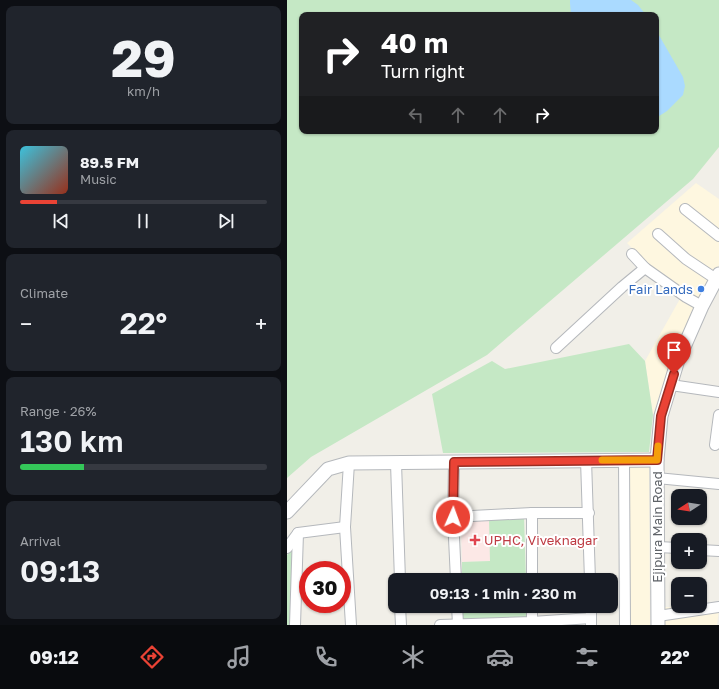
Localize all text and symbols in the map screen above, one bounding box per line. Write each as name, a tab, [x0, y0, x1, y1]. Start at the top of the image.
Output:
text: 29	[111, 26, 176, 88]
text: 40 m	[381, 26, 448, 59]
icon: right	[315, 28, 367, 80]
text: Turn right	[381, 60, 465, 82]
text: km/h	[127, 83, 160, 99]
icon: left	[405, 104, 427, 126]
icon: ahead	[447, 104, 469, 126]
icon: ahead	[489, 104, 511, 126]
icon: right	[531, 104, 553, 126]
text: 89.5 FM	[80, 153, 139, 171]
text: Music	[80, 171, 117, 187]
icon: previous	[50, 210, 72, 232]
icon: pause	[132, 210, 154, 232]
icon: next	[215, 210, 237, 232]
place label: Fair Lands	[629, 281, 693, 297]
marker: Fair Lands	[696, 284, 706, 294]
text: Climate	[20, 285, 68, 301]
text: 22°	[120, 305, 167, 341]
text: −	[20, 310, 32, 337]
text: +	[255, 310, 267, 337]
pin	[657, 333, 691, 374]
icon: arrive	[663, 339, 685, 361]
text: Range · 26%	[20, 403, 96, 419]
text: 130 km	[20, 423, 123, 459]
street label: Ejipura Main Road	[649, 471, 665, 583]
north arrow	[671, 489, 707, 525]
map controls	[671, 489, 707, 613]
position arrow	[432, 496, 474, 538]
place label: UPHC, Viveknagar	[484, 532, 597, 548]
text: Arrival	[20, 533, 61, 549]
button: +	[671, 533, 707, 569]
marker: UPHC, Viveknagar	[469, 534, 481, 546]
text: 09:13	[20, 553, 100, 589]
speed limit sign: 30	[299, 561, 351, 613]
button: −	[671, 577, 707, 613]
text: 09:13 · 1 min · 230 m	[430, 584, 576, 602]
icon: directions	[138, 643, 166, 671]
icon: music	[225, 643, 253, 671]
icon: phone	[312, 643, 340, 671]
icon: climate	[399, 643, 427, 671]
icon: car	[486, 643, 514, 671]
icon: filters	[573, 643, 601, 671]
text: 09:12	[30, 646, 79, 668]
text: 22°	[660, 646, 689, 668]

